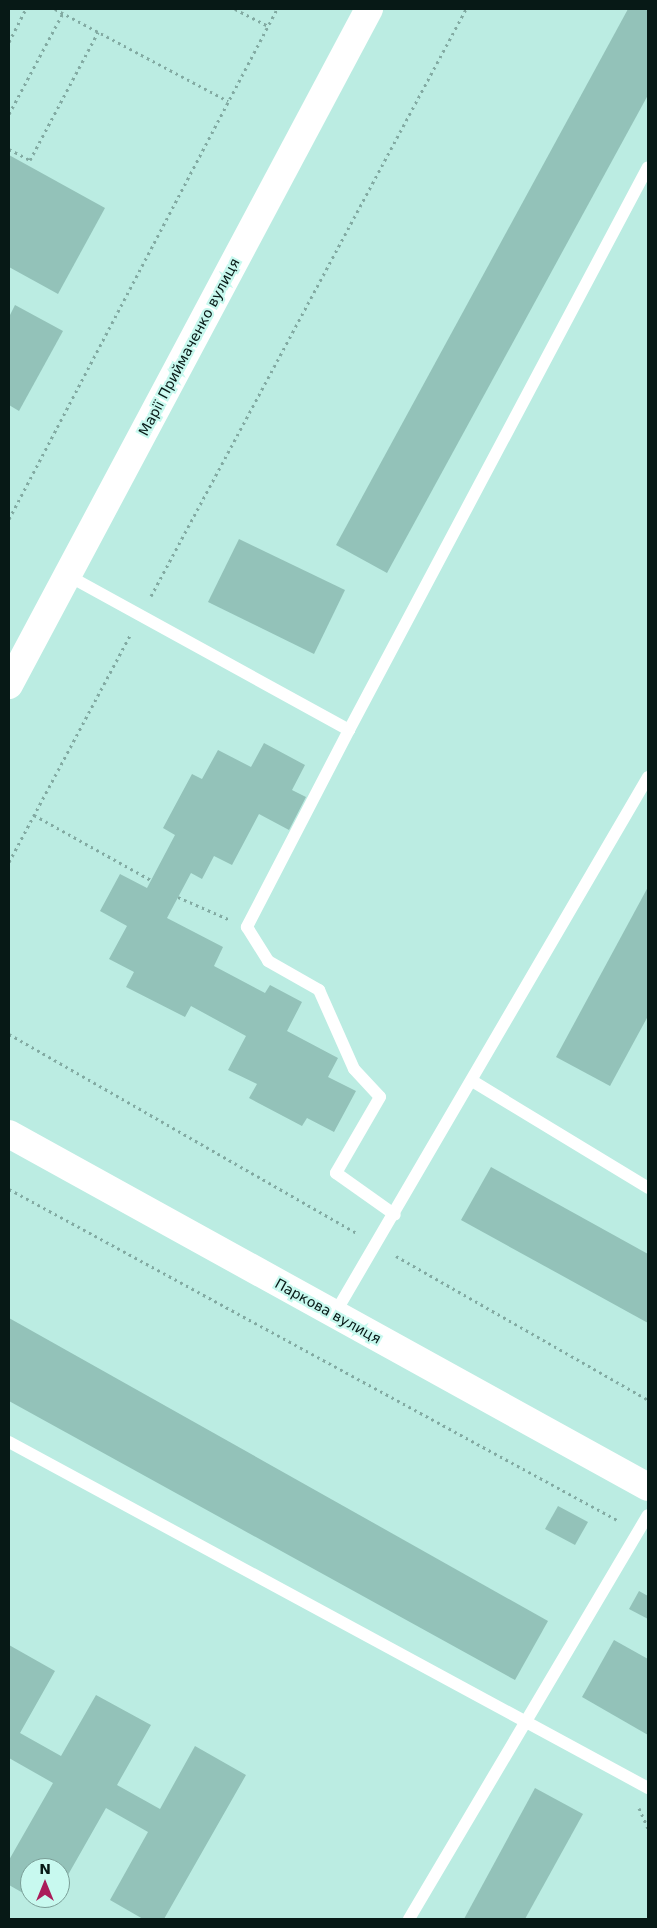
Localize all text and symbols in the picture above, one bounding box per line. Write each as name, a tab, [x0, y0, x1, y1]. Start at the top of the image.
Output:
street label: Марії Приймаченко вулиця	[135, 255, 243, 439]
street label: Паркова вулиця	[272, 1275, 384, 1347]
north arrow	[20, 1858, 70, 1908]
text: N	[39, 1861, 51, 1877]

